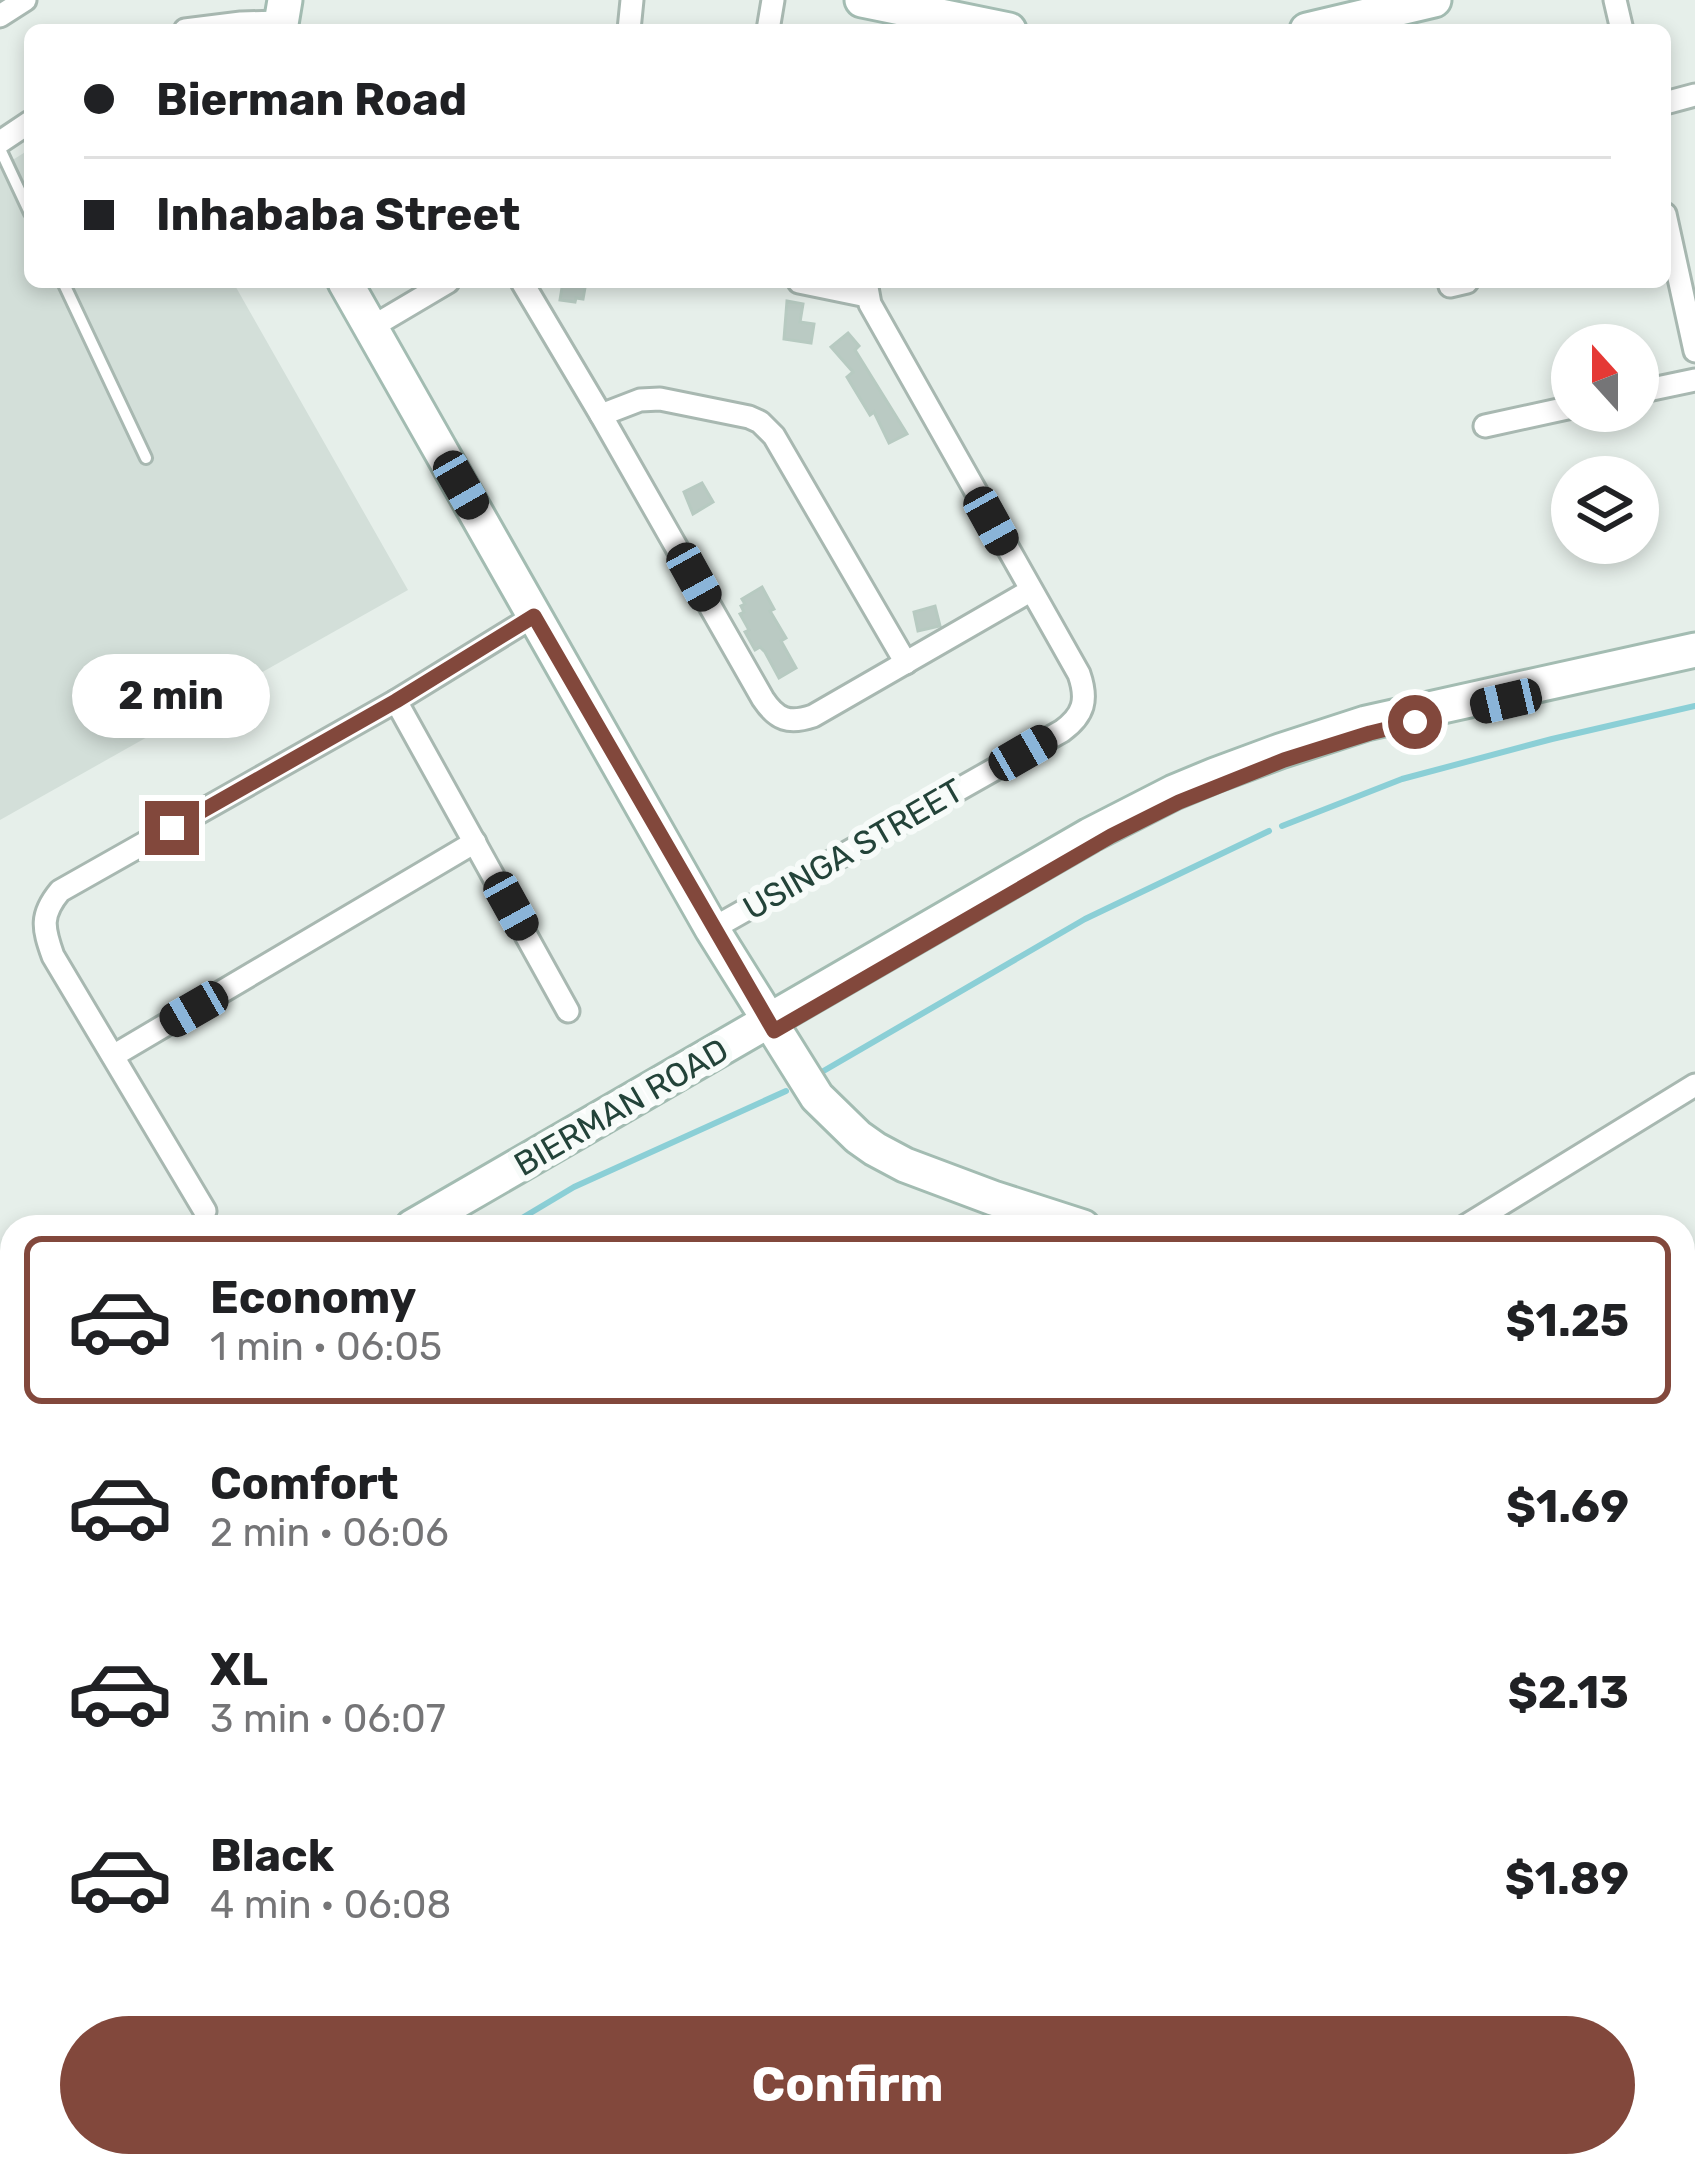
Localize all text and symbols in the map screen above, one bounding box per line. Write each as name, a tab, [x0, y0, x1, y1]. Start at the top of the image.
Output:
text: Bierman Road	[156, 73, 467, 126]
text: Inhababa Street	[156, 188, 520, 241]
north arrow	[1551, 324, 1659, 432]
map controls	[1551, 324, 1659, 564]
car	[427, 445, 495, 525]
button: layers	[1551, 456, 1659, 564]
car	[958, 481, 1024, 561]
car	[661, 537, 727, 617]
callout: 2 min	[73, 654, 271, 738]
text: 2 min	[118, 673, 224, 719]
car	[1467, 675, 1545, 727]
route start	[1388, 695, 1442, 749]
car	[983, 719, 1063, 787]
street label: USINGA STREET	[736, 770, 970, 928]
route end	[145, 801, 199, 855]
car	[478, 866, 544, 946]
car	[154, 975, 234, 1043]
street label: BIERMAN ROAD	[507, 1030, 735, 1184]
icon: car	[66, 1266, 174, 1374]
text: Economy	[210, 1271, 416, 1324]
text: $1.25	[1505, 1294, 1629, 1347]
text: 1 min · 06:05	[210, 1324, 442, 1370]
icon: car	[66, 1452, 174, 1560]
text: Comfort	[210, 1457, 399, 1510]
text: $1.69	[1506, 1480, 1629, 1533]
text: 2 min · 06:06	[210, 1510, 449, 1556]
icon: car	[66, 1638, 174, 1746]
text: XL	[210, 1643, 268, 1696]
text: $2.13	[1508, 1666, 1629, 1719]
text: 3 min · 06:07	[210, 1696, 446, 1742]
icon: car	[66, 1824, 174, 1932]
text: Black	[210, 1829, 334, 1882]
text: $1.89	[1505, 1852, 1629, 1905]
text: 4 min · 06:08	[210, 1882, 451, 1928]
button: Confirm	[60, 2016, 1635, 2154]

